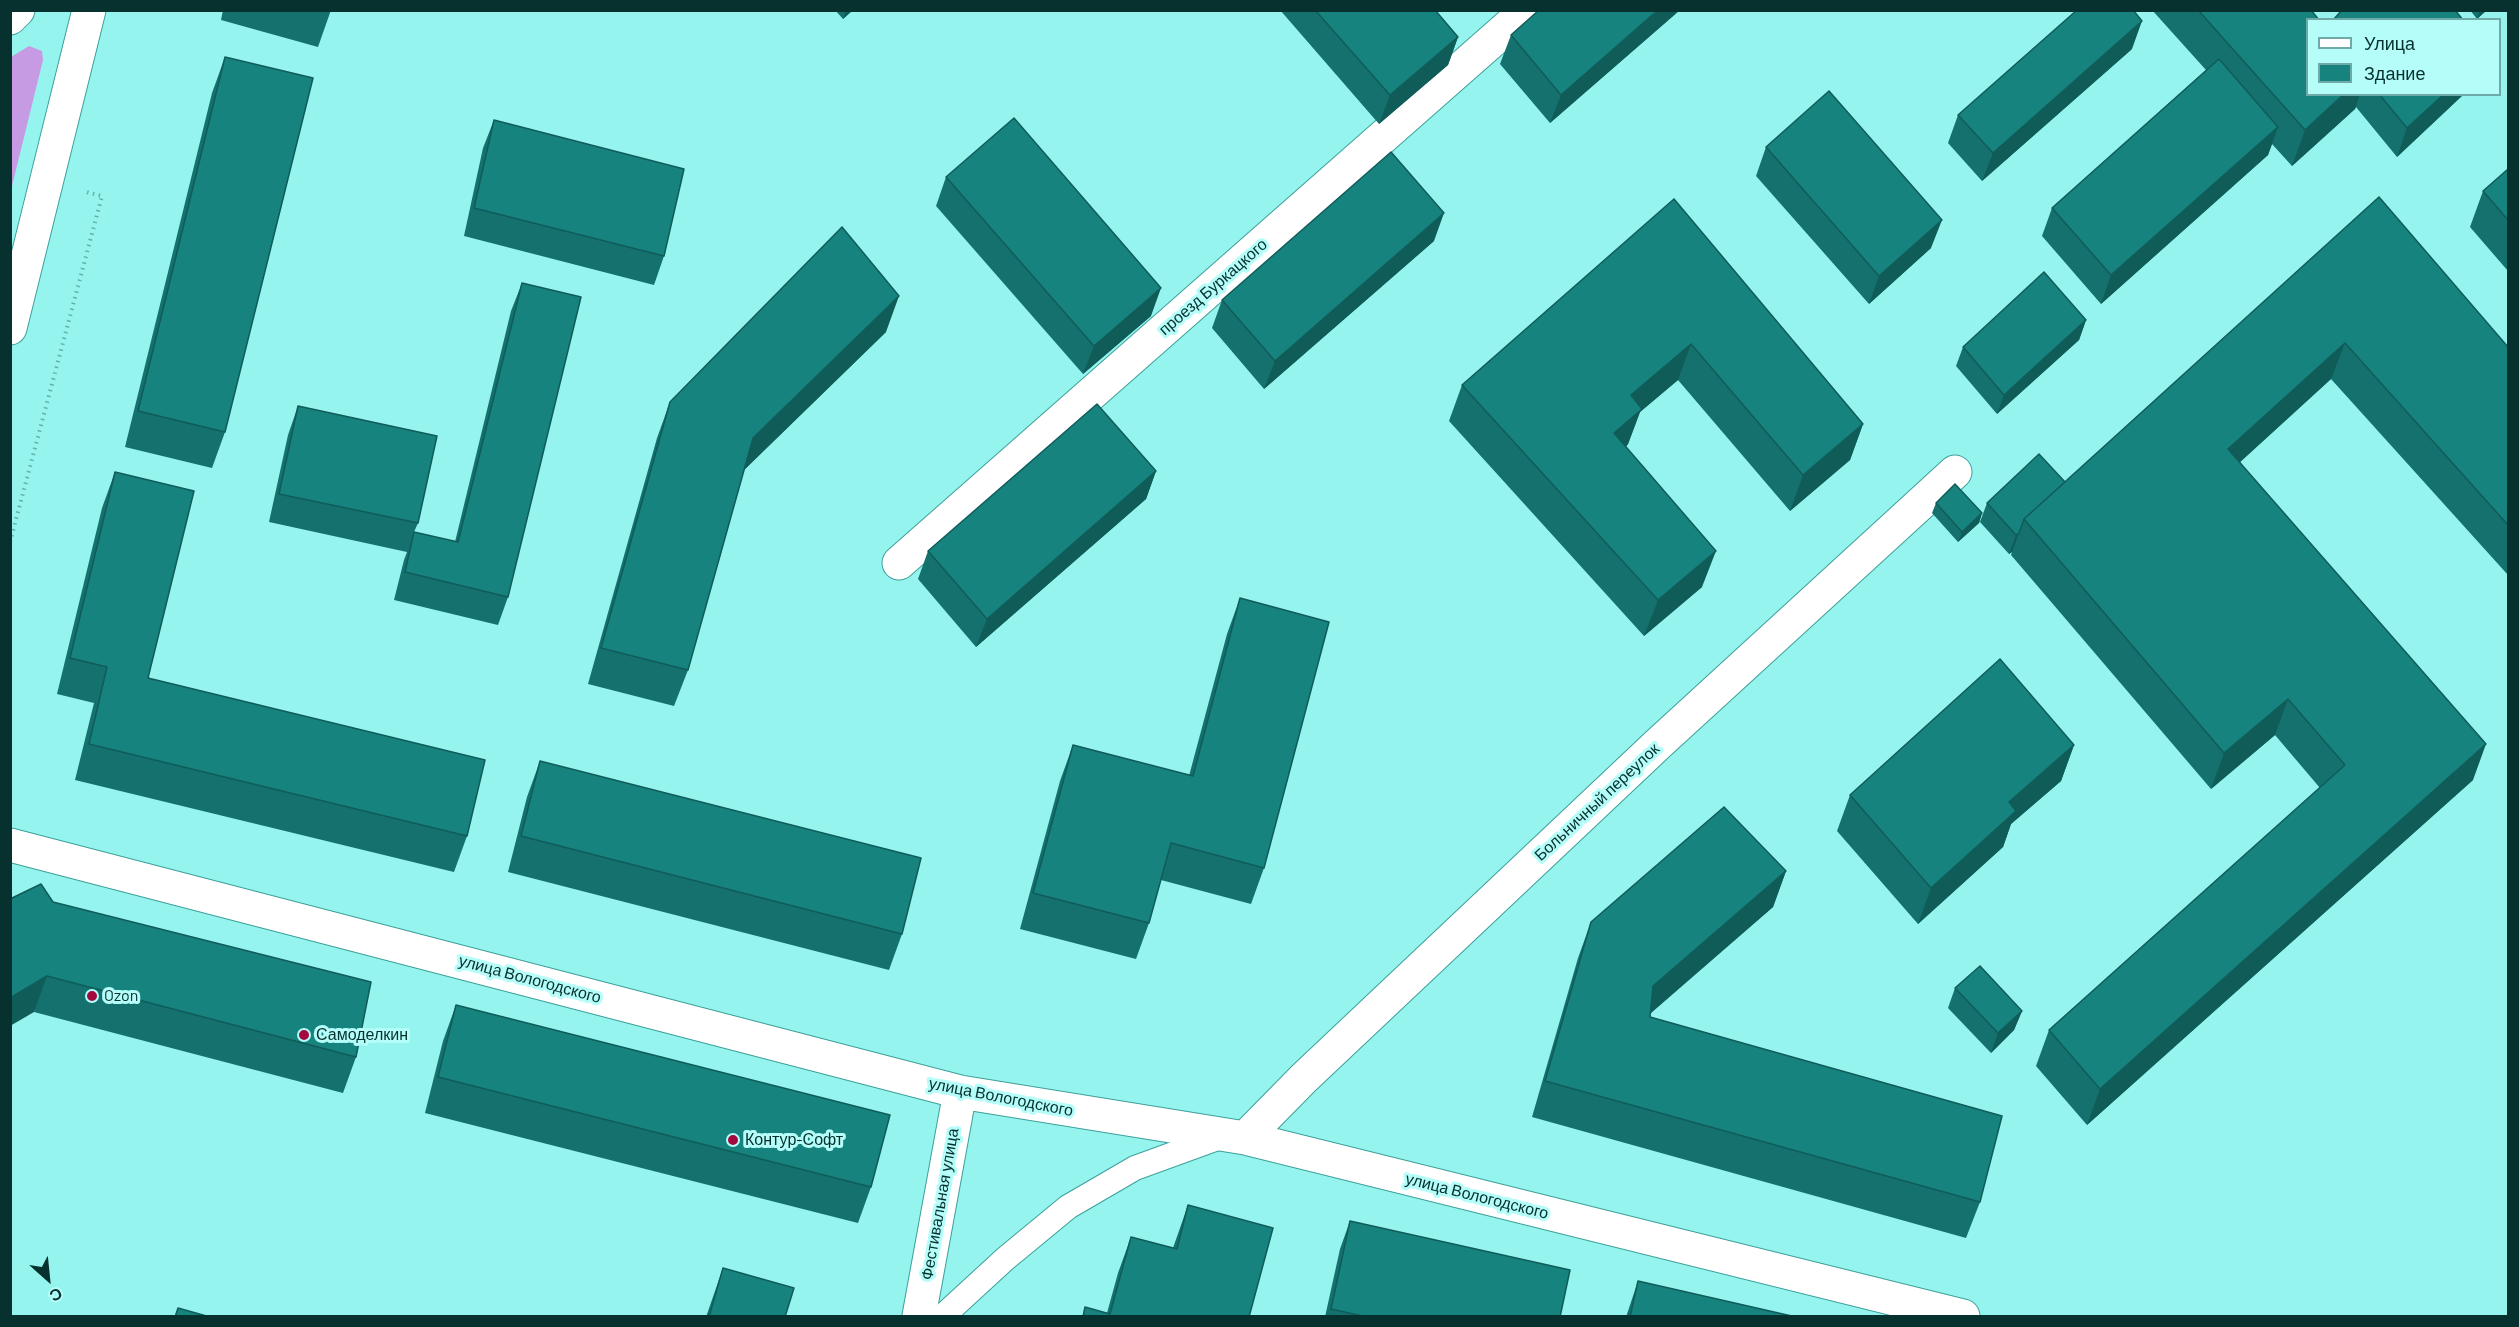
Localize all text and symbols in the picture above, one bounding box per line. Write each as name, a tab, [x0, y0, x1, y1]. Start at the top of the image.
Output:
legend	[2306, 18, 2501, 96]
text: Улица	[2364, 32, 2415, 54]
text: Здание	[2364, 62, 2425, 84]
street label: проезд Буркацкого	[1155, 235, 1271, 339]
street label: Больничный переулок	[1531, 739, 1663, 865]
street label: улица Вологодского	[457, 951, 603, 1007]
place label: Ozon	[104, 986, 138, 1006]
marker: Ozon	[85, 989, 99, 1003]
place label: Самоделкин	[316, 1025, 408, 1045]
marker: Самоделкин	[297, 1028, 311, 1042]
street label: улица Вологодского	[927, 1074, 1075, 1120]
street label: Фестивальная улица	[917, 1127, 963, 1281]
place label: Контур-Софт	[745, 1130, 843, 1150]
marker: Контур-Софт	[726, 1133, 740, 1147]
street label: улица Вологодского	[1404, 1169, 1550, 1223]
north arrow	[18, 1249, 78, 1309]
text: С	[47, 1284, 66, 1307]

